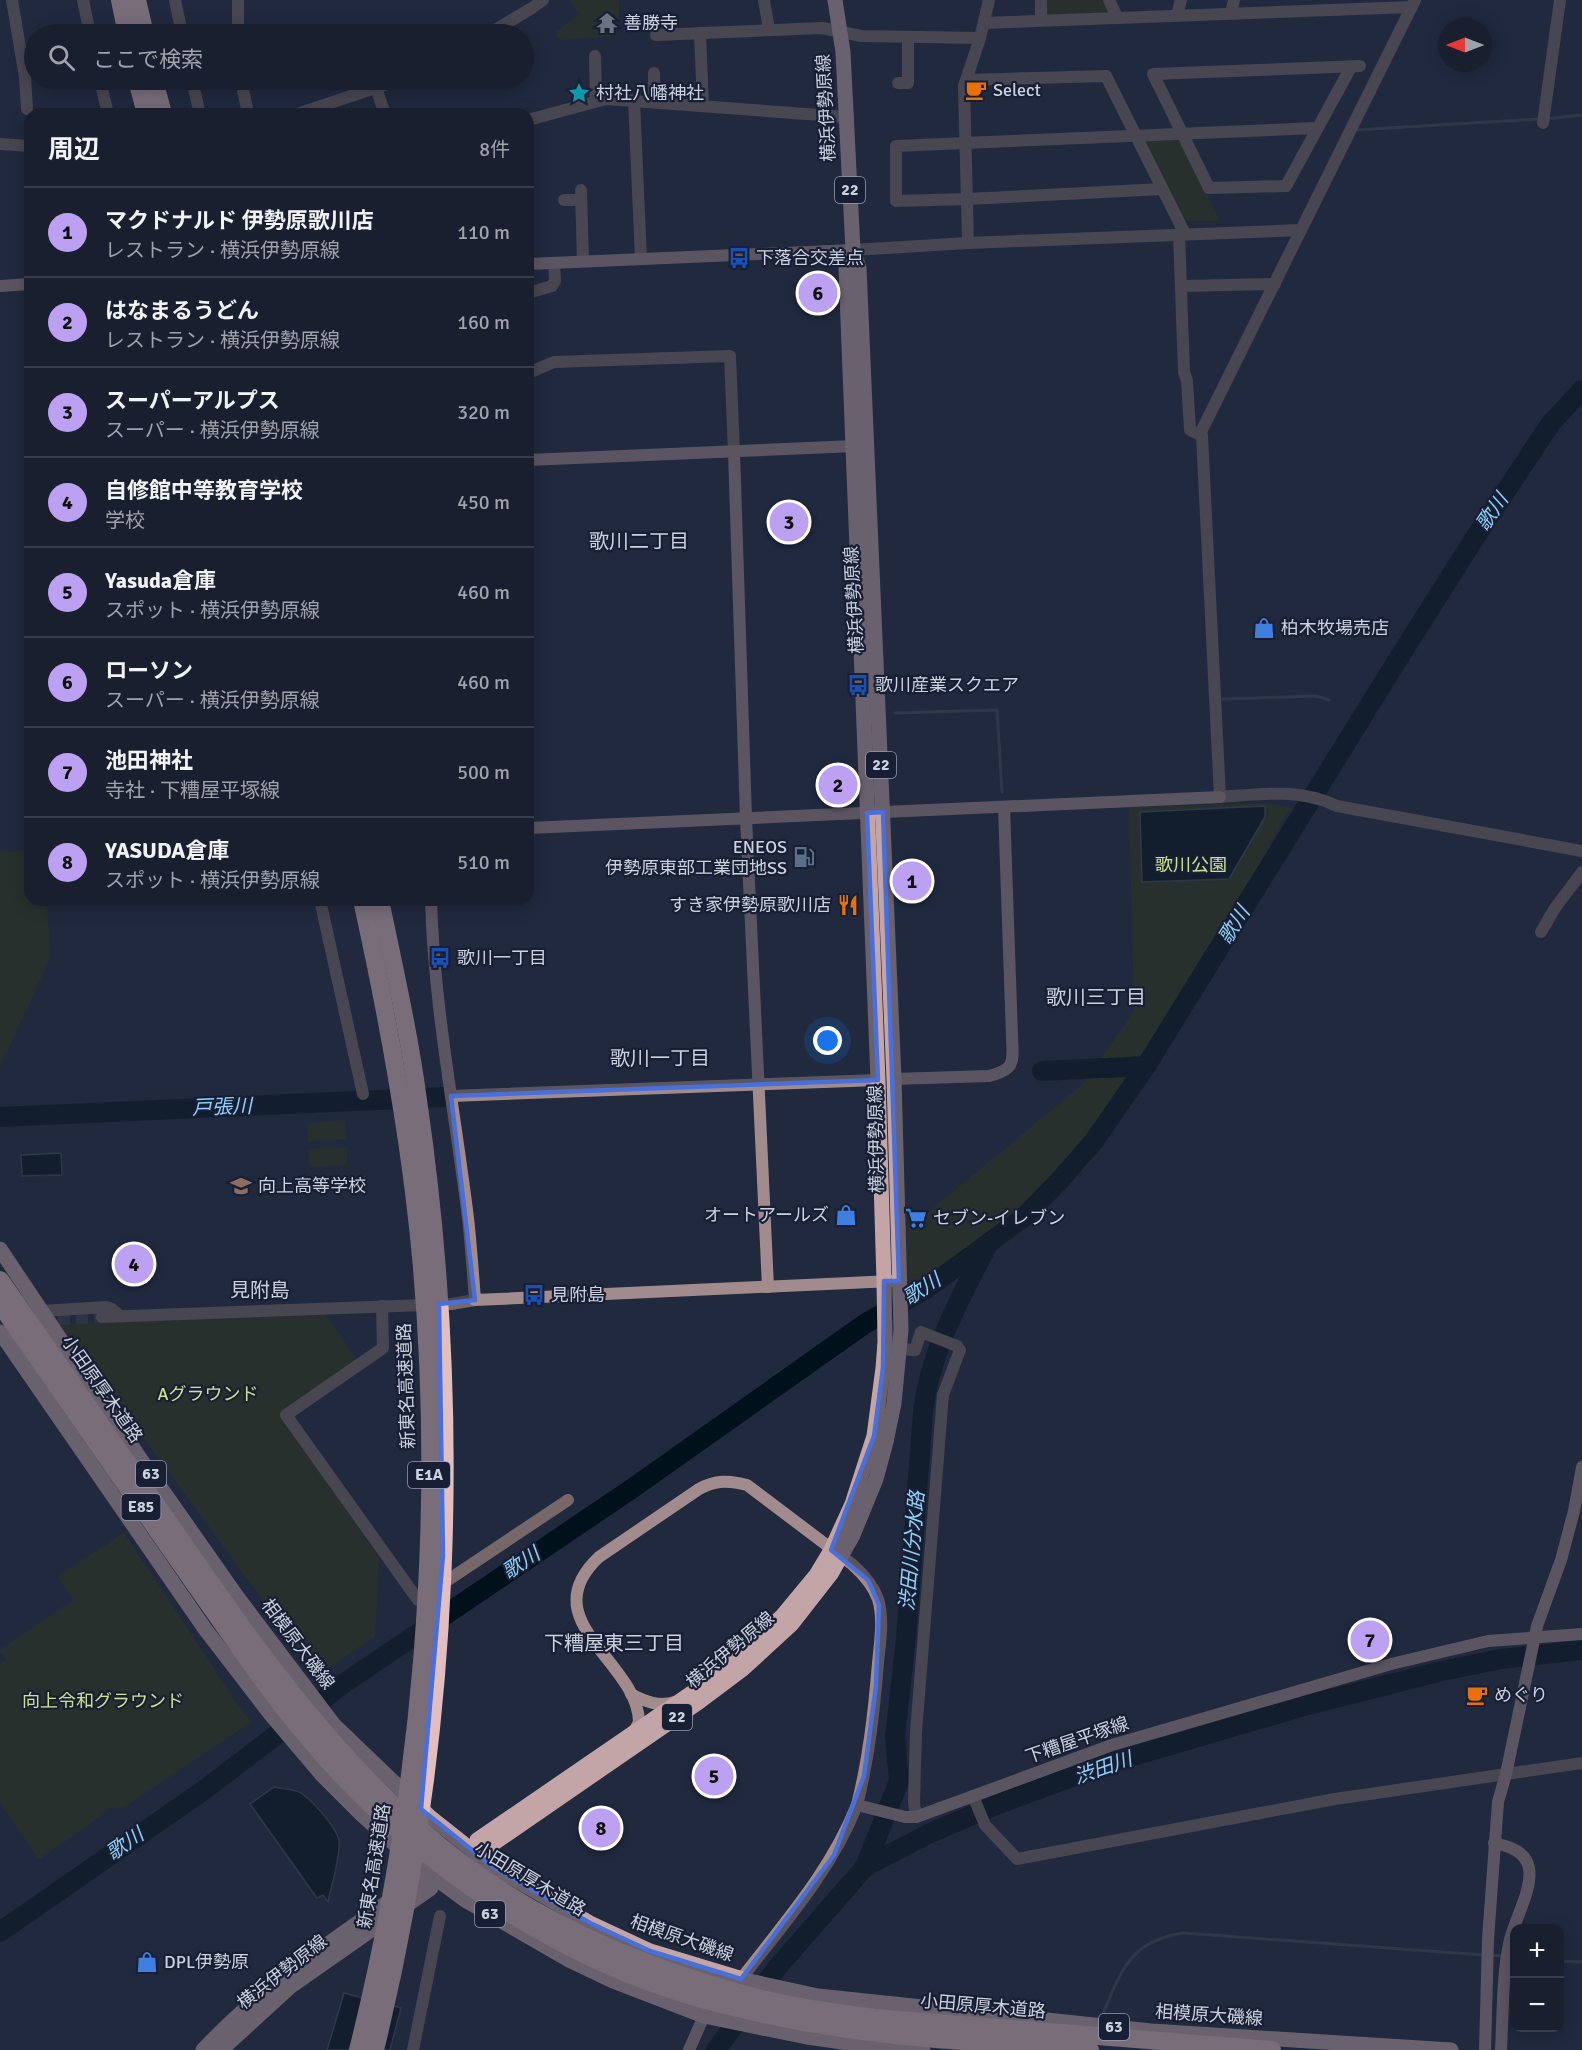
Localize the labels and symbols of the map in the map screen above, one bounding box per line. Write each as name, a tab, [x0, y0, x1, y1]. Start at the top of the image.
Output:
temple icon: 善勝寺	[595, 11, 619, 35]
place label: 善勝寺	[624, 12, 678, 34]
north arrow	[1438, 18, 1492, 72]
street label: 横浜伊勢原線	[812, 53, 840, 163]
cafe icon: Select	[964, 78, 988, 102]
place label: Select	[993, 79, 1041, 101]
place icon: 村社八幡神社	[567, 81, 591, 105]
place label: 村社八幡神社	[596, 82, 704, 104]
road number: 22	[835, 177, 865, 203]
bus stop icon: 下落合交差点	[727, 246, 751, 270]
place label: 下落合交差点	[756, 247, 864, 269]
pin: 6	[798, 270, 838, 316]
water label: 歌川	[1470, 487, 1515, 536]
pin: 3	[770, 500, 808, 544]
district label: 歌川二丁目	[589, 529, 689, 554]
street label: 横浜伊勢原線	[840, 545, 868, 655]
shop icon: 柏木牧場売店	[1252, 616, 1276, 640]
place label: 柏木牧場売店	[1281, 617, 1389, 639]
bus stop icon: 歌川産業スクエア	[846, 673, 870, 697]
place label: 歌川産業スクエア	[875, 674, 1019, 696]
road number: 22	[866, 752, 896, 778]
pin: 2	[818, 762, 858, 808]
place label: ENEOS 伊勢原東部工業団地SS	[605, 836, 787, 879]
fuel station icon: ENEOS 伊勢原東部工業団地SS	[792, 845, 816, 869]
park label: 歌川公園	[1155, 854, 1227, 876]
pin: 1	[892, 858, 932, 904]
restaurant icon: すき家伊勢原歌川店	[836, 893, 860, 917]
place label: すき家伊勢原歌川店	[669, 894, 831, 916]
water label: 歌川	[1213, 900, 1256, 949]
bus stop icon: 歌川一丁目	[428, 946, 452, 970]
place label: 歌川一丁目	[457, 947, 547, 969]
district label: 歌川三丁目	[1046, 985, 1146, 1010]
your location	[813, 1026, 842, 1055]
district label: 歌川一丁目	[610, 1046, 710, 1071]
street label: 横浜伊勢原線	[864, 1085, 888, 1193]
water label: 戸張川	[192, 1093, 254, 1121]
school or university icon: 向上高等学校	[229, 1174, 253, 1198]
place label: 向上高等学校	[258, 1175, 366, 1197]
shop icon: オートアールズ	[834, 1203, 858, 1227]
place label: オートアールズ	[704, 1204, 829, 1226]
supermarket icon: セブン-イレブン	[904, 1206, 928, 1230]
place label: セブン-イレブン	[933, 1207, 1065, 1229]
pin: 4	[114, 1242, 154, 1286]
water label: 歌川	[898, 1267, 947, 1310]
district label: 見附島	[230, 1278, 290, 1303]
bus stop icon: 見附島	[522, 1283, 546, 1307]
place label: 見附島	[551, 1284, 605, 1306]
street label: 新東名高速道路	[393, 1323, 419, 1449]
street label: 小田原厚木道路	[57, 1331, 147, 1447]
park label: Aグラウンド	[157, 1383, 259, 1405]
road number: 63	[136, 1461, 166, 1487]
road number: E1A	[408, 1462, 450, 1488]
water label: 渋田川分水路	[894, 1488, 930, 1612]
road number: E85	[122, 1494, 160, 1520]
water label: 歌川	[497, 1540, 546, 1585]
street label: 相模原大磯線	[257, 1594, 339, 1694]
street label: 横浜伊勢原線	[682, 1607, 778, 1693]
pin: 7	[1350, 1618, 1390, 1662]
district label: 下糟屋東三丁目	[544, 1631, 684, 1656]
cafe icon: めぐり	[1465, 1683, 1489, 1707]
place label: めぐり	[1494, 1684, 1548, 1706]
park label: 向上令和グラウンド	[22, 1690, 184, 1712]
road number: 22	[662, 1704, 692, 1730]
street label: 下糟屋平塚線	[1022, 1712, 1132, 1768]
water label: 渋田川	[1071, 1746, 1137, 1790]
pin: 5	[694, 1754, 734, 1798]
street label: 新東名高速道路	[353, 1802, 395, 1930]
pin: 8	[582, 1806, 620, 1850]
water label: 歌川	[101, 1821, 150, 1866]
street label: 小田原厚木道路	[470, 1837, 590, 1921]
road number: 63	[475, 1901, 505, 1927]
street label: 相模原大磯線	[627, 1910, 737, 1966]
street label: 横浜伊勢原線	[233, 1930, 331, 2014]
shop icon: DPL伊勢原	[135, 1950, 159, 1974]
place label: DPL伊勢原	[164, 1951, 249, 1973]
street label: 小田原厚木道路	[919, 1990, 1047, 2022]
street label: 相模原大磯線	[1154, 2000, 1264, 2030]
road number: 63	[1099, 2014, 1129, 2040]

